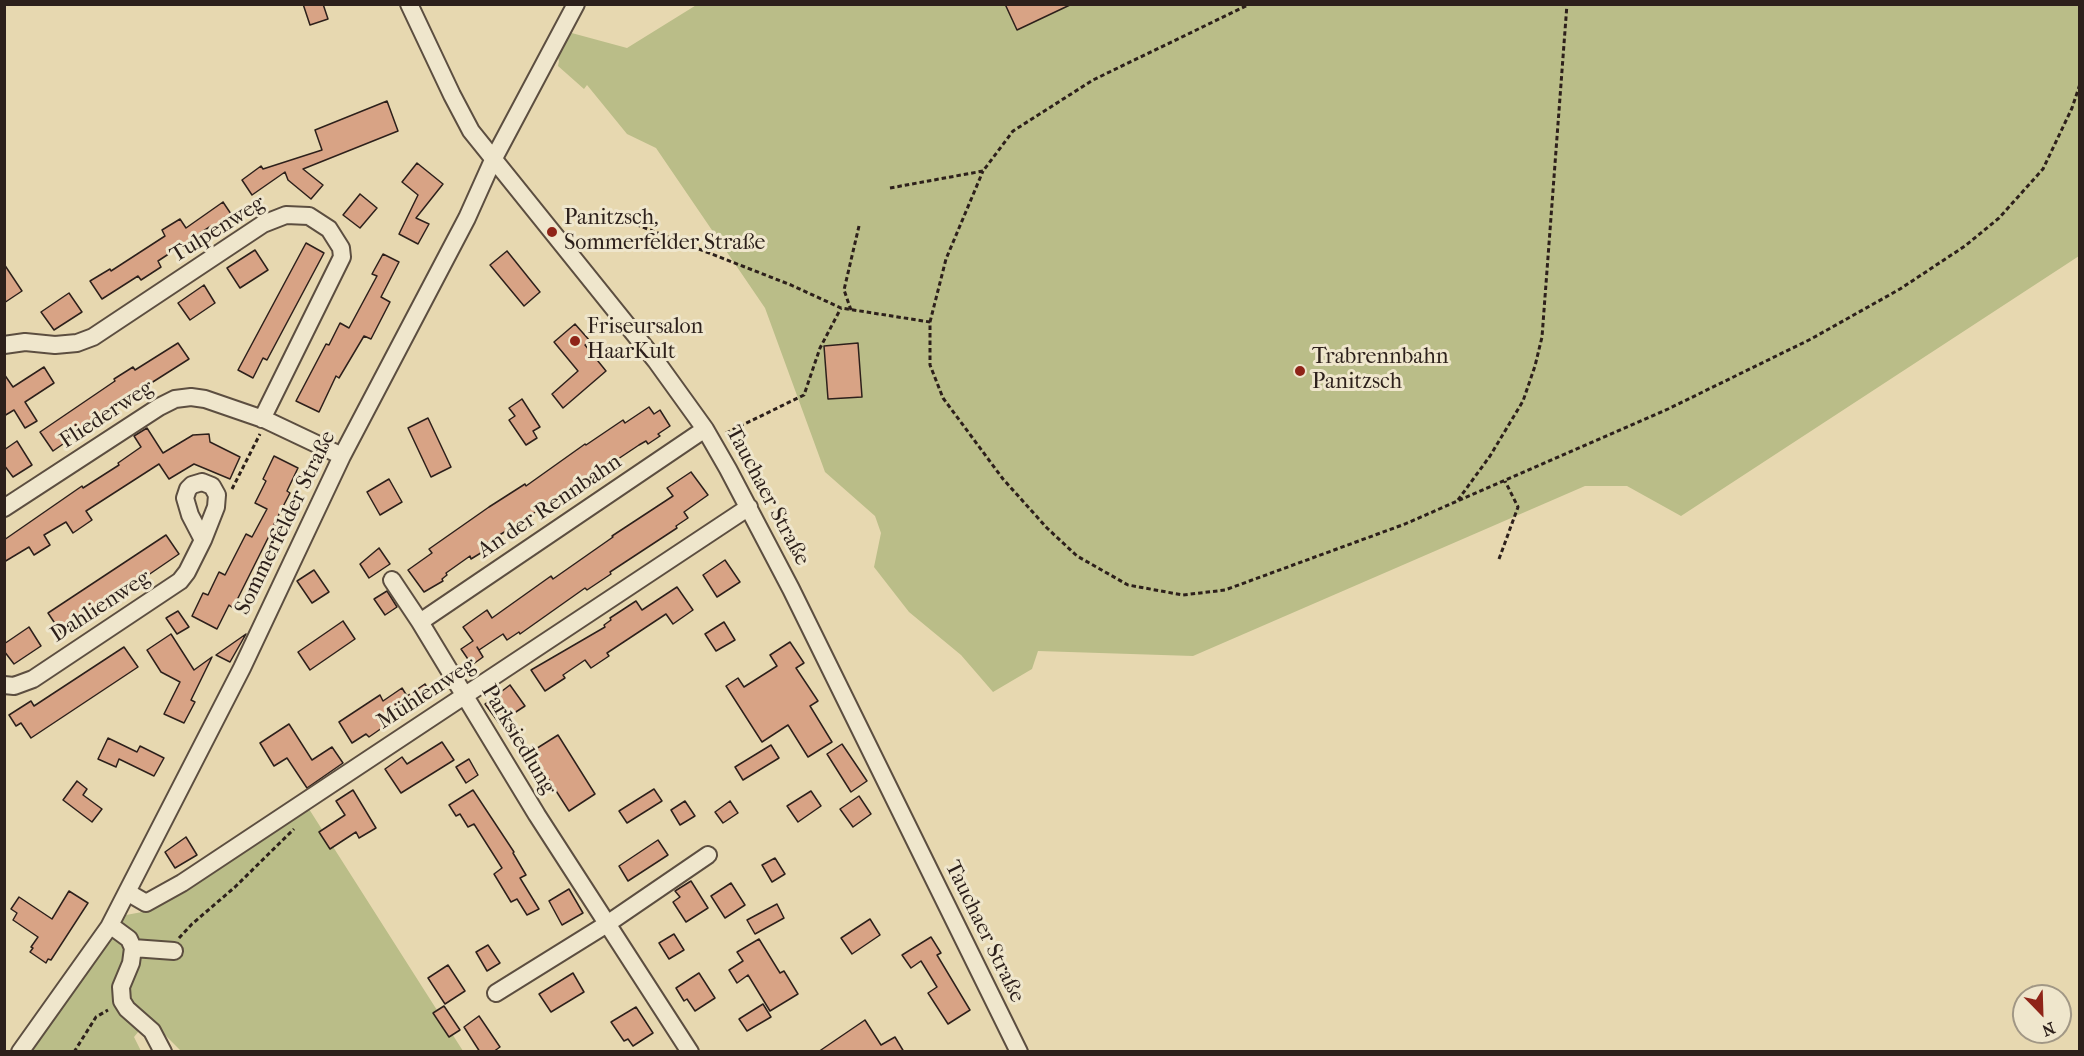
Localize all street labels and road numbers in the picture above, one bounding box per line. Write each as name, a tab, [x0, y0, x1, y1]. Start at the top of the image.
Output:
street label: Tulpenweg	[166, 191, 270, 269]
street label: Fliederweg	[55, 375, 159, 455]
street label: Tauchaer Straße	[719, 422, 815, 570]
street label: Sommerfelder Straße	[230, 427, 342, 619]
street label: An der Rennbahn	[473, 449, 627, 565]
street label: Dahlienweg	[46, 565, 156, 649]
street label: Mühlenweg	[373, 652, 481, 736]
street label: Parksiedlung	[475, 680, 561, 800]
street label: Tauchaer Straße	[938, 857, 1030, 1007]

